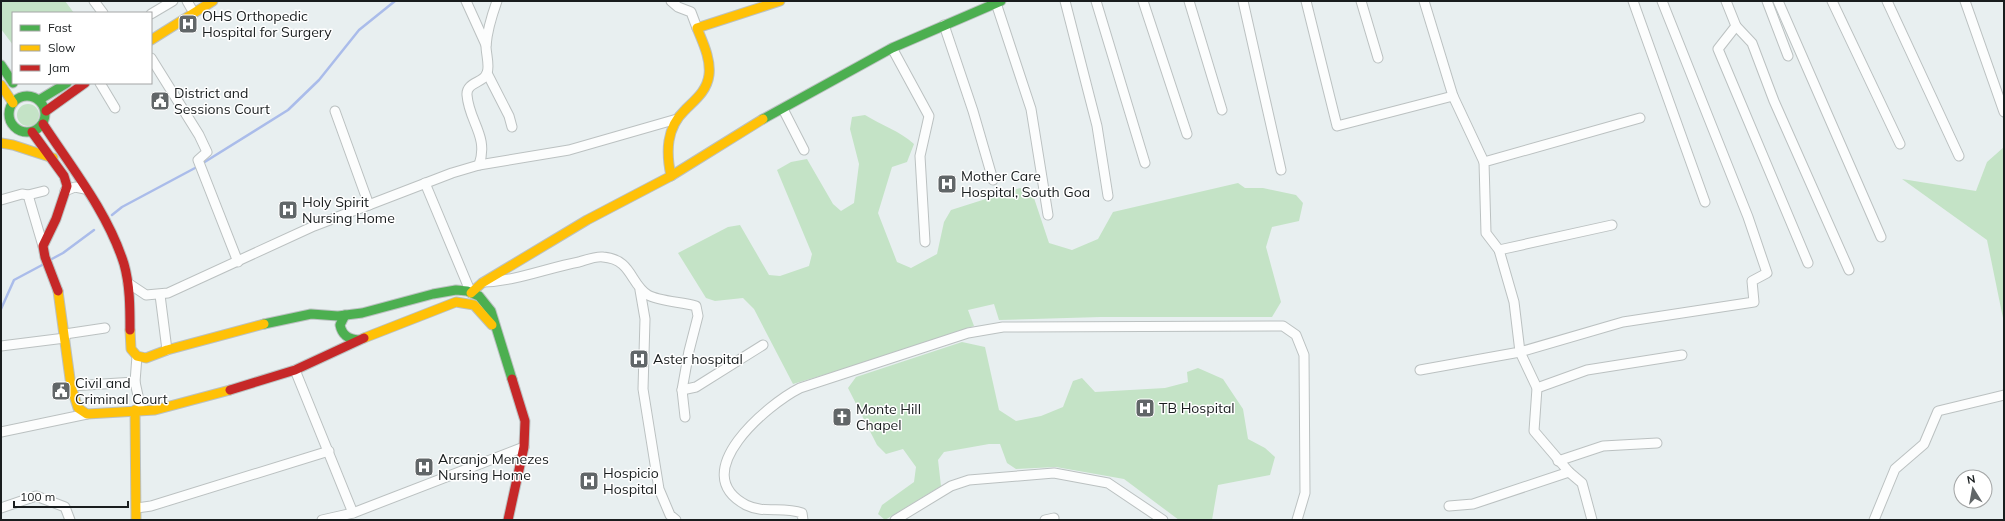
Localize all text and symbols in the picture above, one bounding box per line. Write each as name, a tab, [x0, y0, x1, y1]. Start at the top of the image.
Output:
place label: OHS Orthopedic Hospital for Surgery	[202, 7, 332, 41]
legend	[12, 12, 152, 84]
hospital icon: OHS Orthopedic Hospital for Surgery	[177, 13, 199, 35]
text: Fast	[48, 20, 72, 35]
text: Slow	[48, 40, 76, 55]
text: Jam	[48, 60, 70, 75]
place label: District and Sessions Court	[174, 84, 270, 118]
public building icon: District and Sessions Court	[149, 90, 171, 112]
place label: Mother Care Hospital, South Goa	[961, 167, 1090, 201]
hospital icon: Mother Care Hospital, South Goa	[936, 173, 958, 195]
place label: Holy Spirit Nursing Home	[302, 193, 395, 227]
hospital icon: Holy Spirit Nursing Home	[277, 199, 299, 221]
hospital icon: Aster hospital	[628, 348, 650, 370]
place label: Aster hospital	[653, 350, 743, 368]
place label: Civil and Criminal Court	[75, 374, 168, 408]
public building icon: Civil and Criminal Court	[50, 380, 72, 402]
hospital icon: TB Hospital	[1134, 397, 1156, 419]
place label: TB Hospital	[1159, 399, 1235, 417]
place label: Monte Hill Chapel	[856, 400, 921, 434]
church icon: Monte Hill Chapel	[831, 406, 853, 428]
place label: Arcanjo Menezes Nursing Home	[438, 450, 549, 484]
hospital icon: Arcanjo Menezes Nursing Home	[413, 456, 435, 478]
place label: Hospicio Hospital	[603, 464, 659, 498]
north arrow	[1953, 469, 1993, 509]
hospital icon: Hospicio Hospital	[578, 470, 600, 492]
text: N	[1966, 472, 1977, 487]
scale bar	[14, 483, 128, 509]
text: 100 m	[20, 489, 55, 504]

